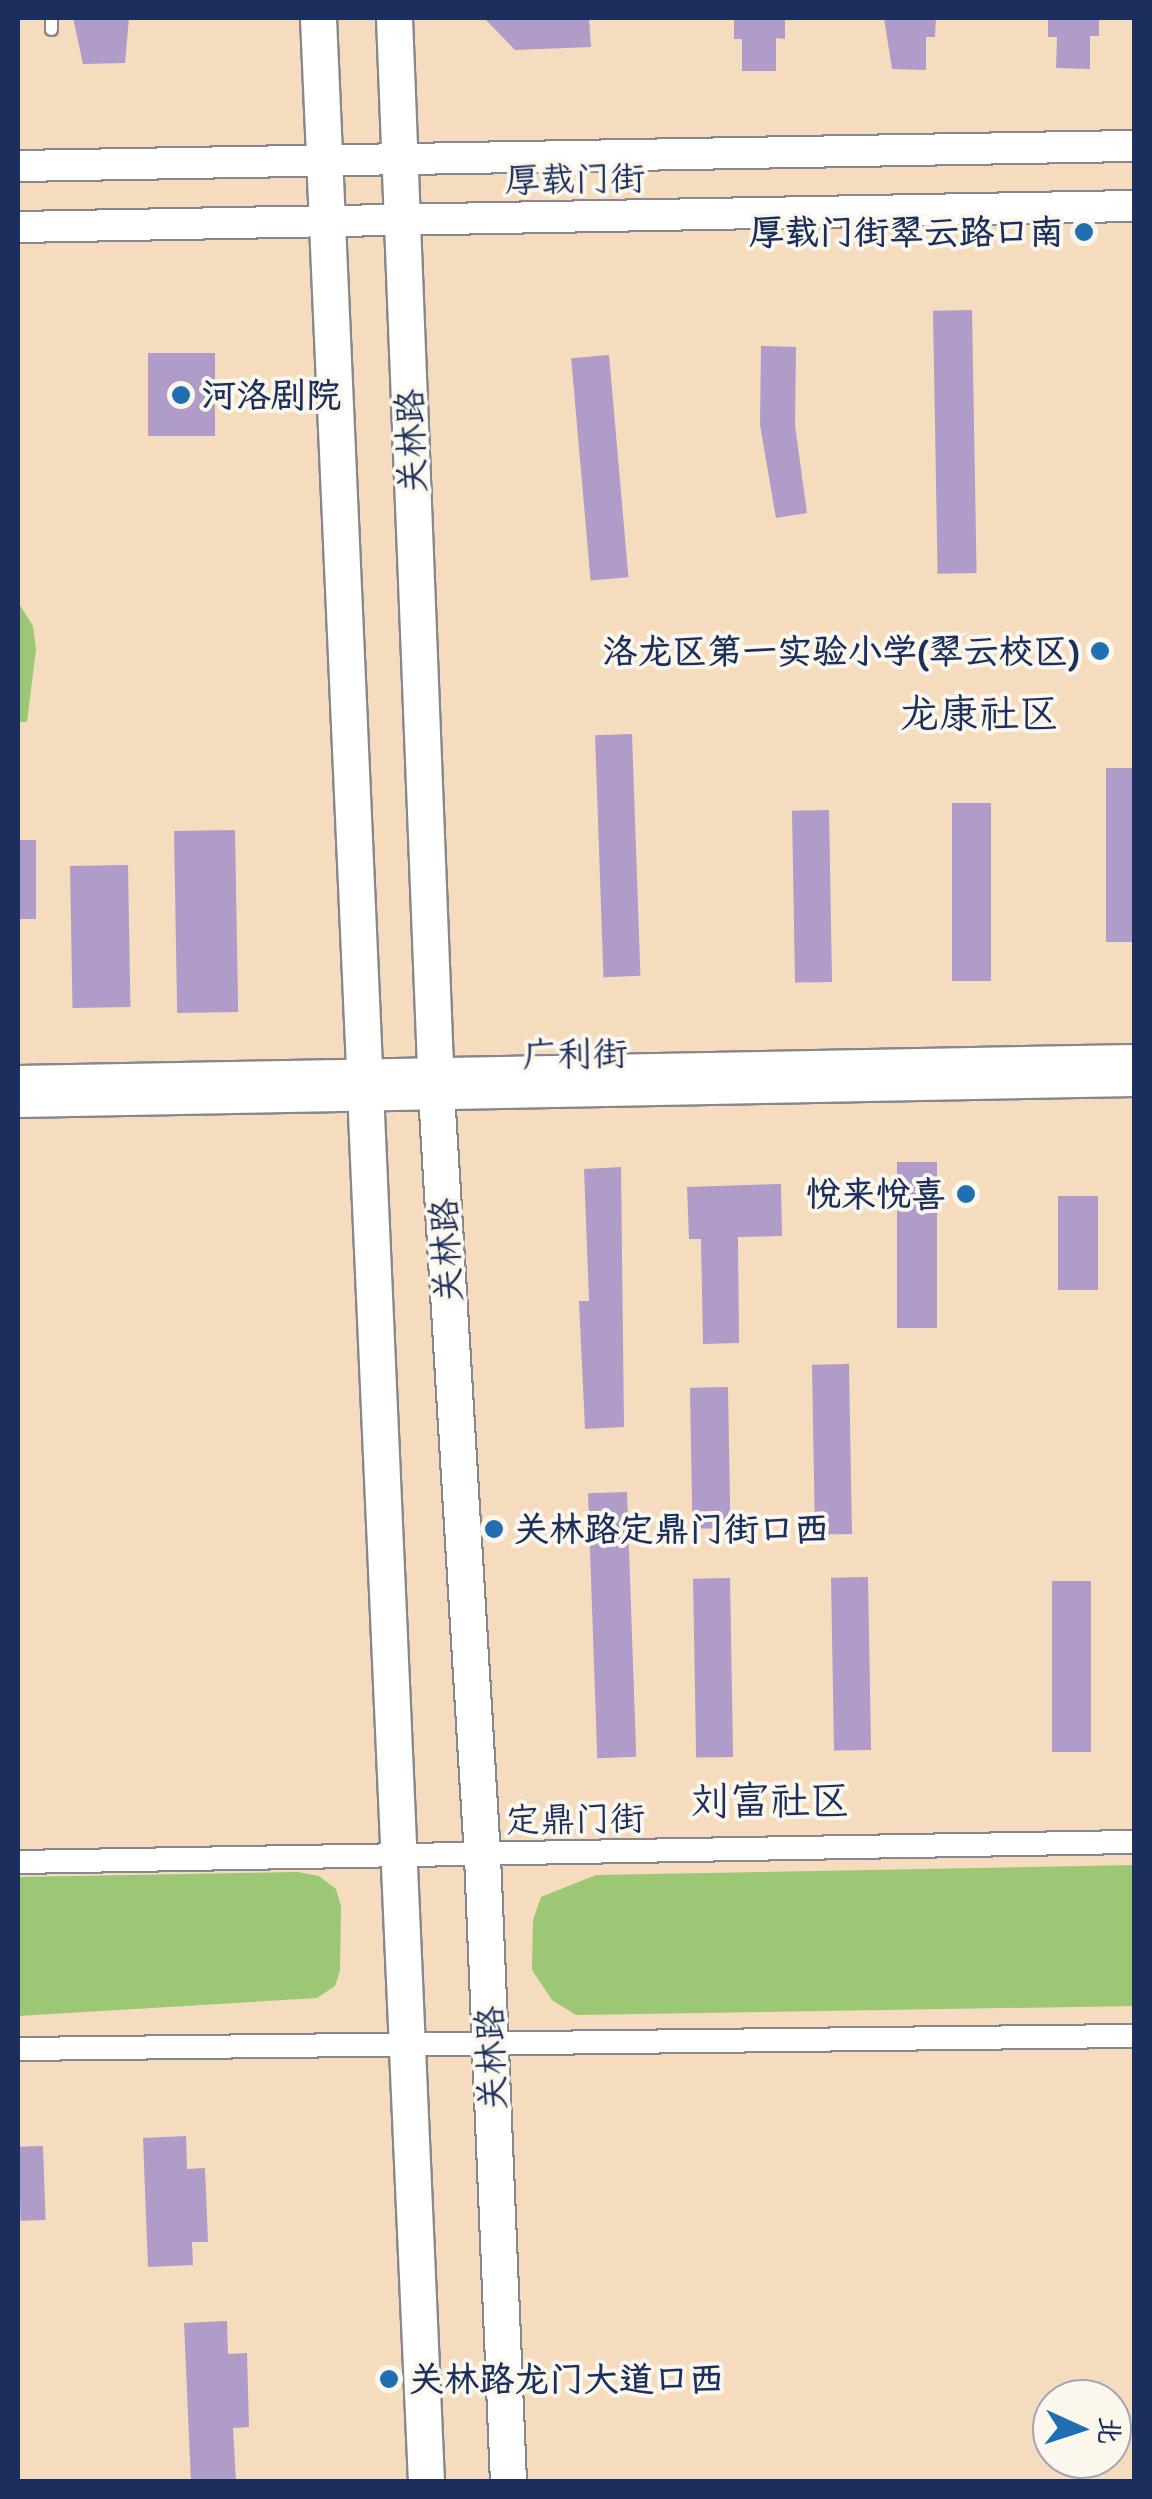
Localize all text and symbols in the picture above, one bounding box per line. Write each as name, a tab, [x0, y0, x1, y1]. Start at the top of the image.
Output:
street label: 厚载门街	[505, 157, 645, 201]
place label: 厚载门街翠云路口南	[749, 211, 1064, 253]
marker: 厚载门街翠云路口南	[1073, 221, 1095, 243]
place label: 河洛剧院	[201, 374, 341, 416]
marker: 河洛剧院	[170, 384, 192, 406]
street label: 关林路	[388, 388, 434, 494]
place label: 洛龙区第一实验小学(翠云校区)	[602, 630, 1080, 672]
marker: 洛龙区第一实验小学(翠云校区)	[1089, 640, 1111, 662]
district label: 龙康社区	[899, 689, 1059, 737]
street label: 广利街	[522, 1032, 628, 1076]
place label: 悦来悦喜	[806, 1173, 946, 1215]
marker: 悦来悦喜	[955, 1183, 977, 1205]
street label: 关林路	[422, 1196, 470, 1304]
place label: 关林路定鼎门街口西	[514, 1508, 829, 1550]
marker: 关林路定鼎门街口西	[483, 1518, 505, 1540]
district label: 刘富社区	[690, 1776, 850, 1824]
street label: 定鼎门街	[505, 1797, 645, 1841]
street label: 关林路	[468, 2005, 514, 2111]
place label: 关林路龙门大道口西	[409, 2358, 724, 2400]
marker: 关林路龙门大道口西	[378, 2368, 400, 2390]
north arrow	[1032, 2379, 1132, 2479]
text: 北	[1092, 2416, 1128, 2445]

